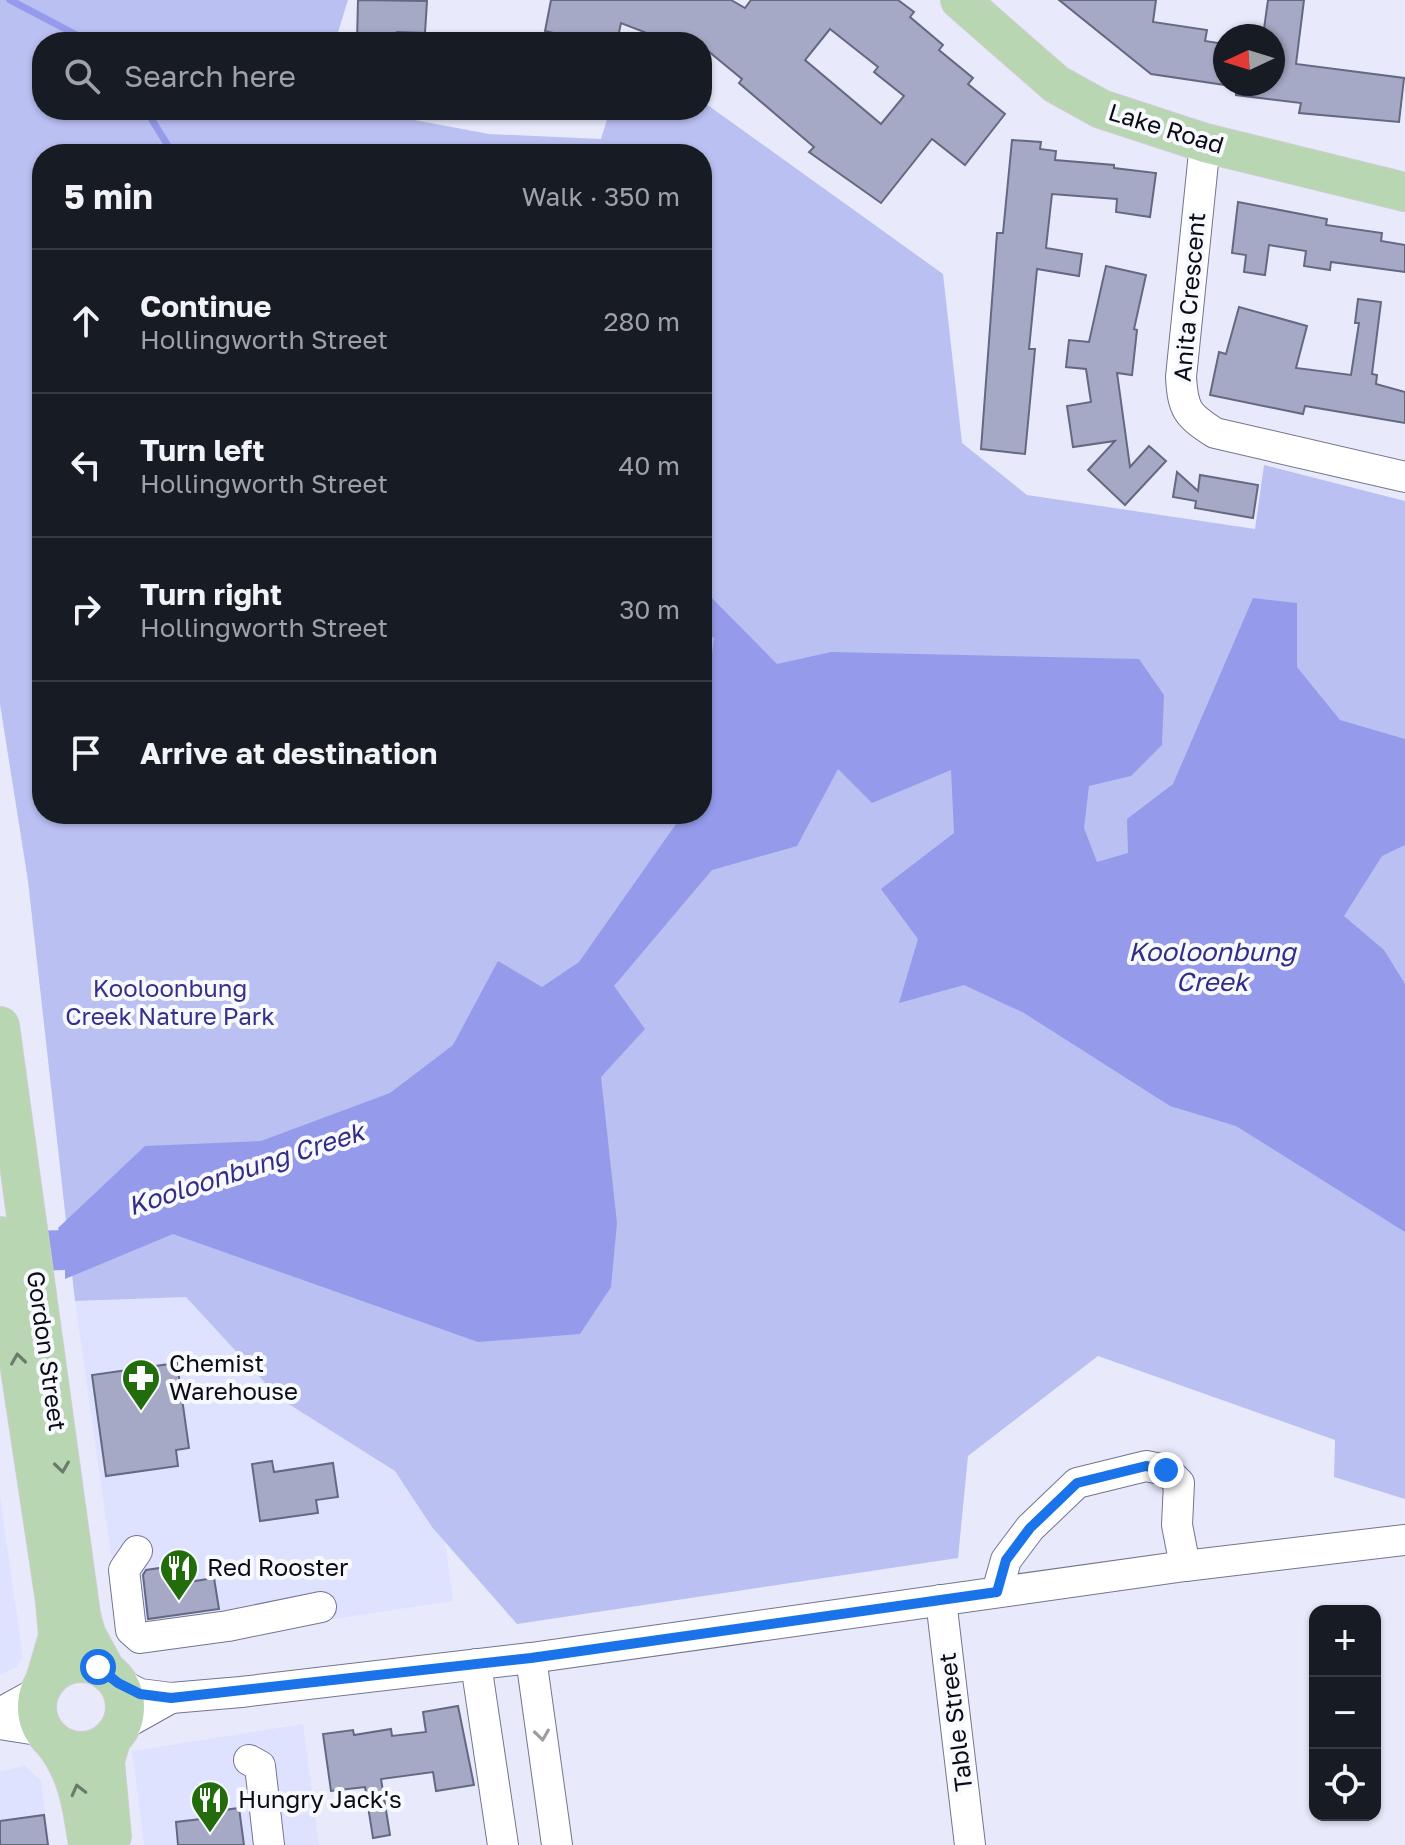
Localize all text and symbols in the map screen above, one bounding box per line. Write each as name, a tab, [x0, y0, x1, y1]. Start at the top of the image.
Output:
north arrow	[1213, 24, 1285, 96]
search box	[32, 32, 712, 120]
icon: search	[60, 54, 104, 98]
text: Search here	[124, 58, 296, 94]
street label: Lake Road	[1105, 96, 1228, 159]
text: 5 min	[64, 176, 153, 216]
text: Walk · 350 m	[522, 181, 680, 212]
street label: Anita Crescent	[1167, 211, 1210, 383]
text: Continue	[140, 288, 271, 324]
icon: ahead	[64, 299, 108, 343]
text: 280 m	[603, 306, 680, 337]
text: Hollingworth Street	[140, 324, 388, 355]
text: Turn left	[140, 432, 265, 468]
icon: left	[64, 443, 108, 487]
text: 40 m	[619, 450, 680, 481]
text: Hollingworth Street	[140, 468, 388, 499]
text: Turn right	[140, 576, 282, 612]
icon: right	[64, 587, 108, 631]
text: 30 m	[619, 594, 680, 625]
text: Hollingworth Street	[140, 612, 388, 643]
icon: arrive	[64, 731, 108, 775]
text: Arrive at destination	[140, 735, 437, 771]
water label: Kooloonbung Creek	[1128, 936, 1298, 997]
park label: Kooloonbung Creek Nature Park	[65, 973, 275, 1030]
water label: Kooloonbung Creek	[124, 1115, 370, 1221]
street label: Gordon Street	[22, 1269, 73, 1433]
place label: Chemist Warehouse	[169, 1348, 298, 1405]
one-way arrow	[10, 1353, 27, 1366]
pharmacy icon: Chemist Warehouse	[120, 1357, 162, 1412]
route end	[1148, 1452, 1184, 1488]
one-way arrow	[53, 1460, 70, 1474]
restaurant icon: Red Rooster	[158, 1547, 200, 1602]
place label: Red Rooster	[207, 1552, 348, 1581]
map controls	[1309, 1605, 1381, 1821]
button: +	[1309, 1605, 1381, 1677]
route start	[80, 1649, 116, 1685]
street label: Table Street	[932, 1651, 977, 1793]
button: −	[1309, 1677, 1381, 1749]
one-way arrow	[533, 1728, 550, 1742]
button: locate	[1309, 1749, 1381, 1821]
restaurant icon: Hungry Jack's	[189, 1779, 231, 1834]
one-way arrow	[71, 1783, 88, 1797]
place label: Hungry Jack's	[238, 1784, 402, 1813]

